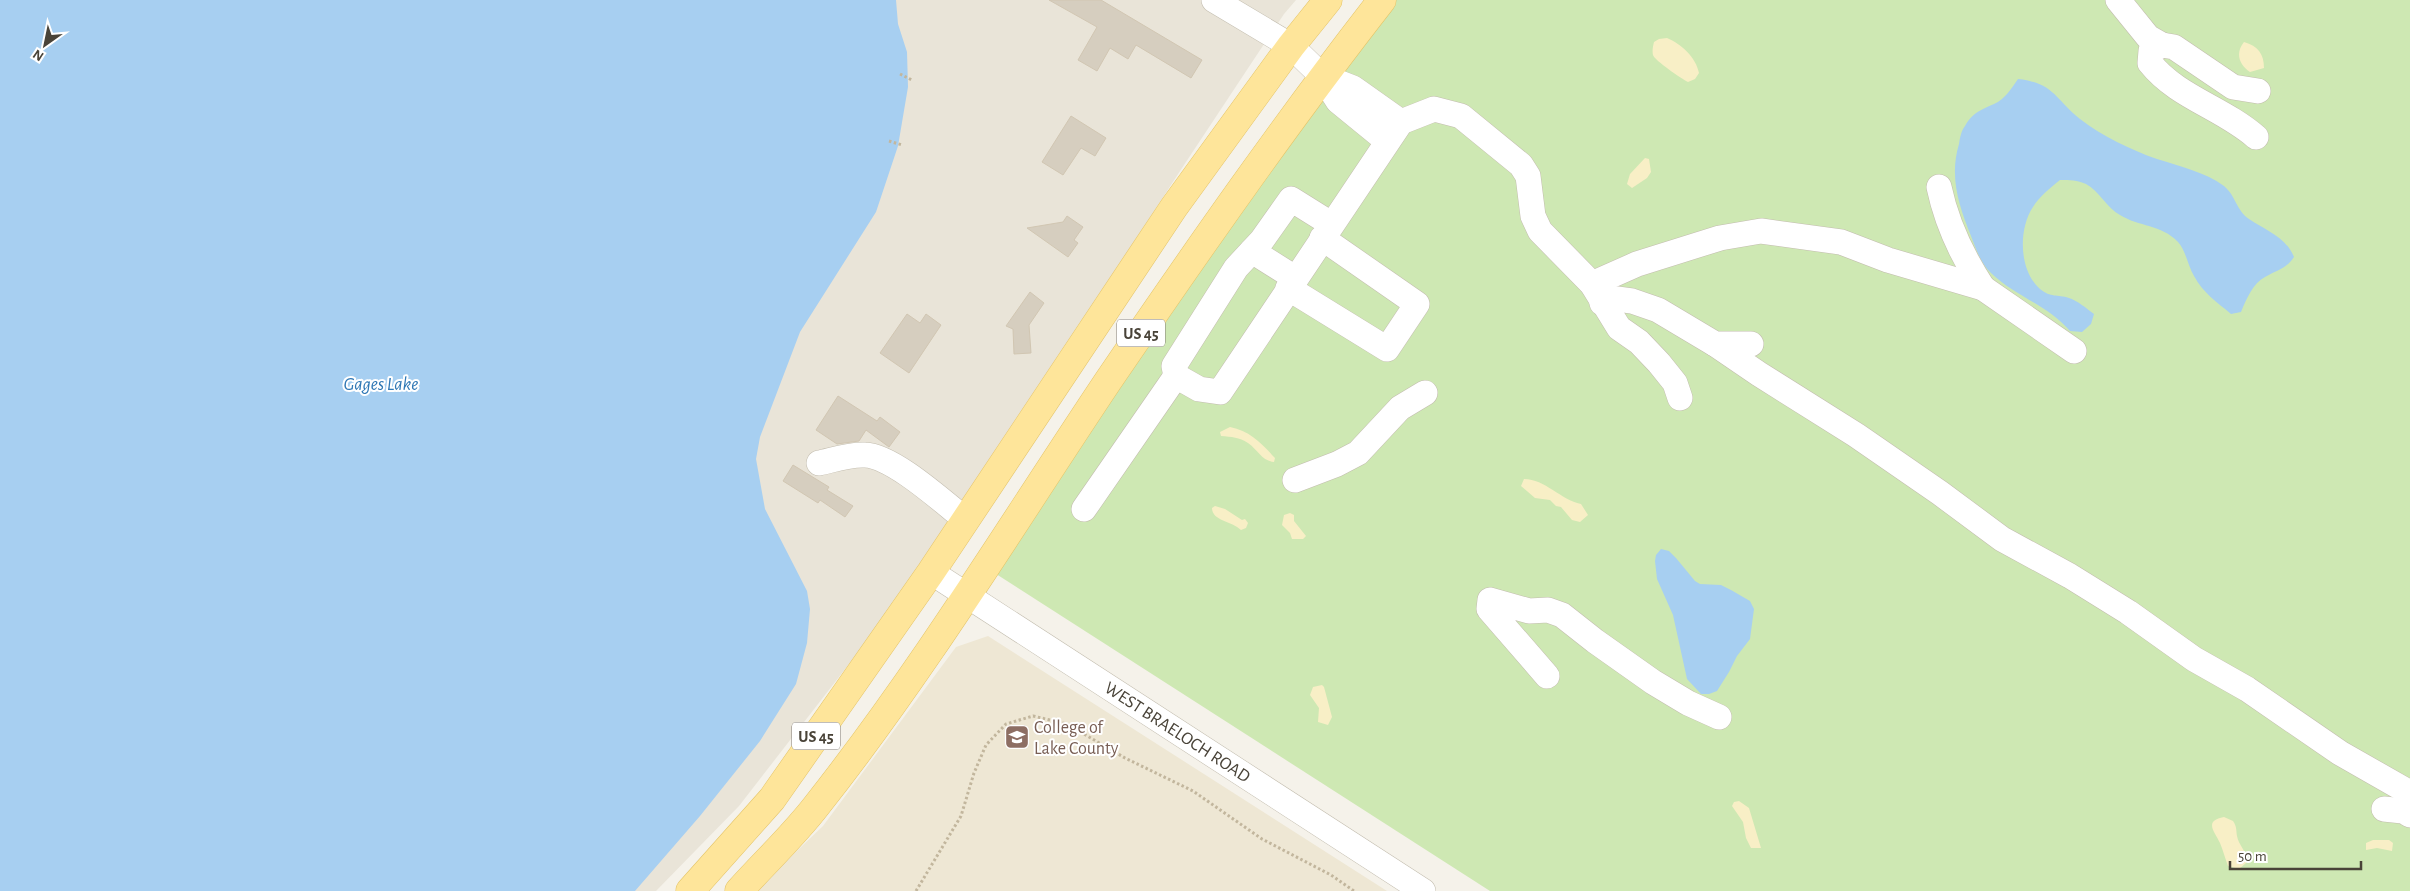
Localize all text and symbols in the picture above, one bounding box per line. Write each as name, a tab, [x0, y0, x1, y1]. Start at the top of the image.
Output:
north arrow	[20, 20, 70, 70]
text: N	[31, 47, 46, 64]
road number: US 45	[1117, 319, 1165, 346]
water label: Gages Lake	[344, 375, 418, 394]
street label: WEST BRAELOCH ROAD	[1101, 679, 1253, 786]
place label: College of Lake County	[1034, 719, 1119, 758]
road number: US 45	[792, 722, 840, 749]
school or university icon: College of Lake County	[1004, 724, 1030, 750]
scale bar	[2230, 838, 2361, 870]
text: 50 m	[2238, 849, 2267, 864]

